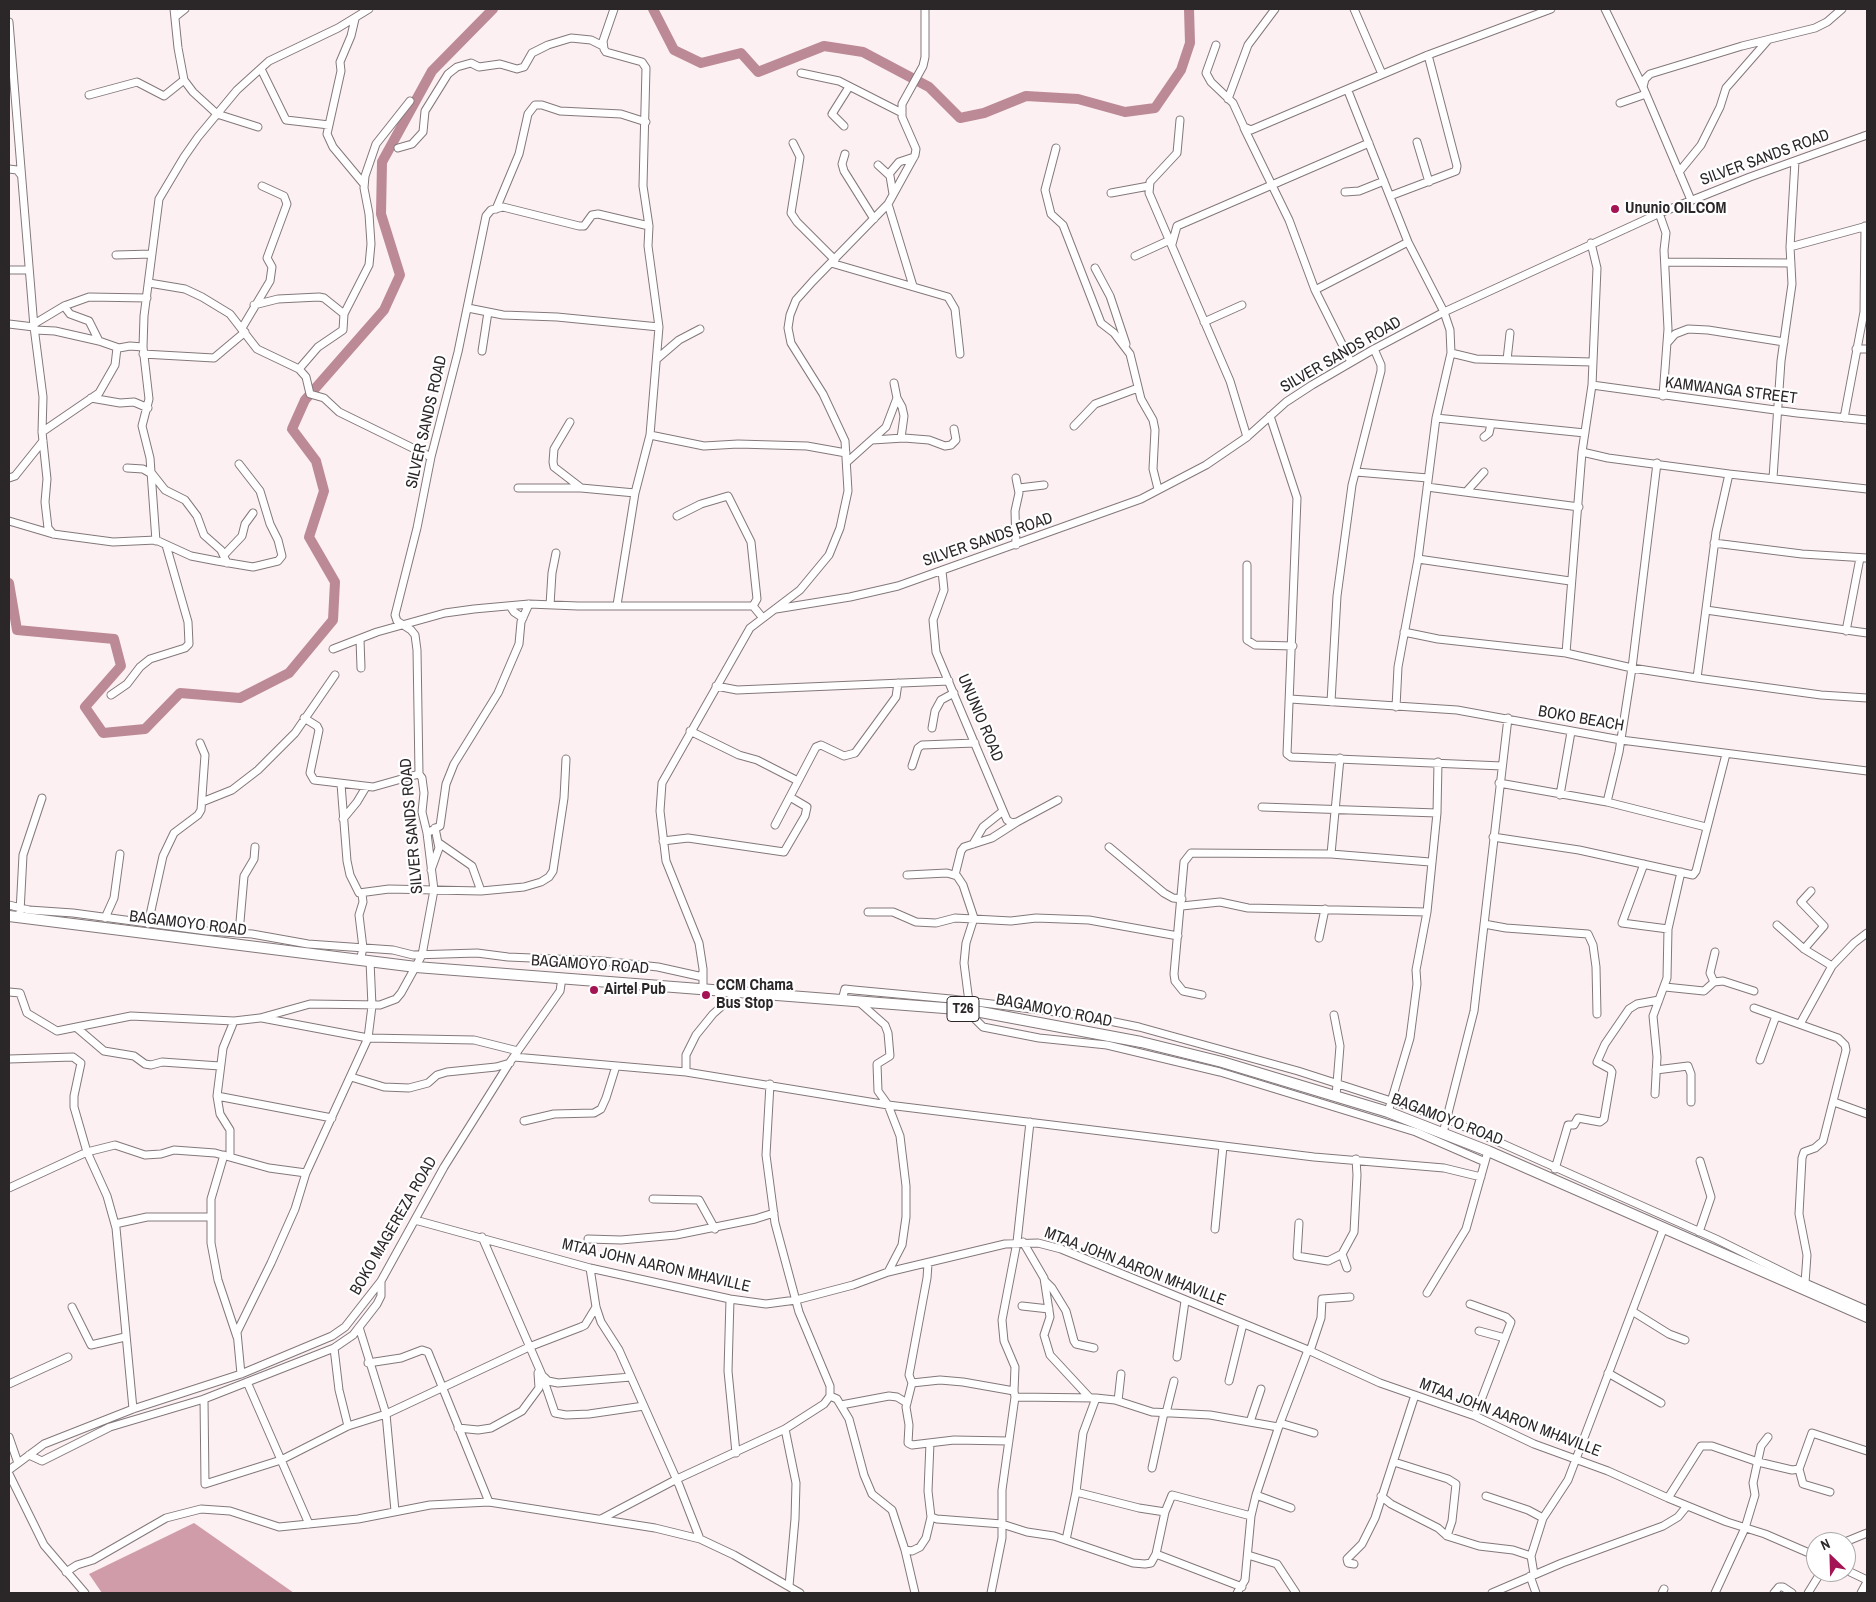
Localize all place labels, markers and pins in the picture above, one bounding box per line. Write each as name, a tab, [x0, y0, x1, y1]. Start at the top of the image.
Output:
place label: Ununio OILCOM	[1625, 199, 1726, 219]
marker: Ununio OILCOM	[1609, 203, 1621, 215]
place label: CCM Chama Bus Stop	[716, 976, 793, 1014]
place label: Airtel Pub	[604, 980, 666, 1000]
marker: Airtel Pub	[588, 984, 600, 996]
marker: CCM Chama Bus Stop	[700, 989, 712, 1001]

